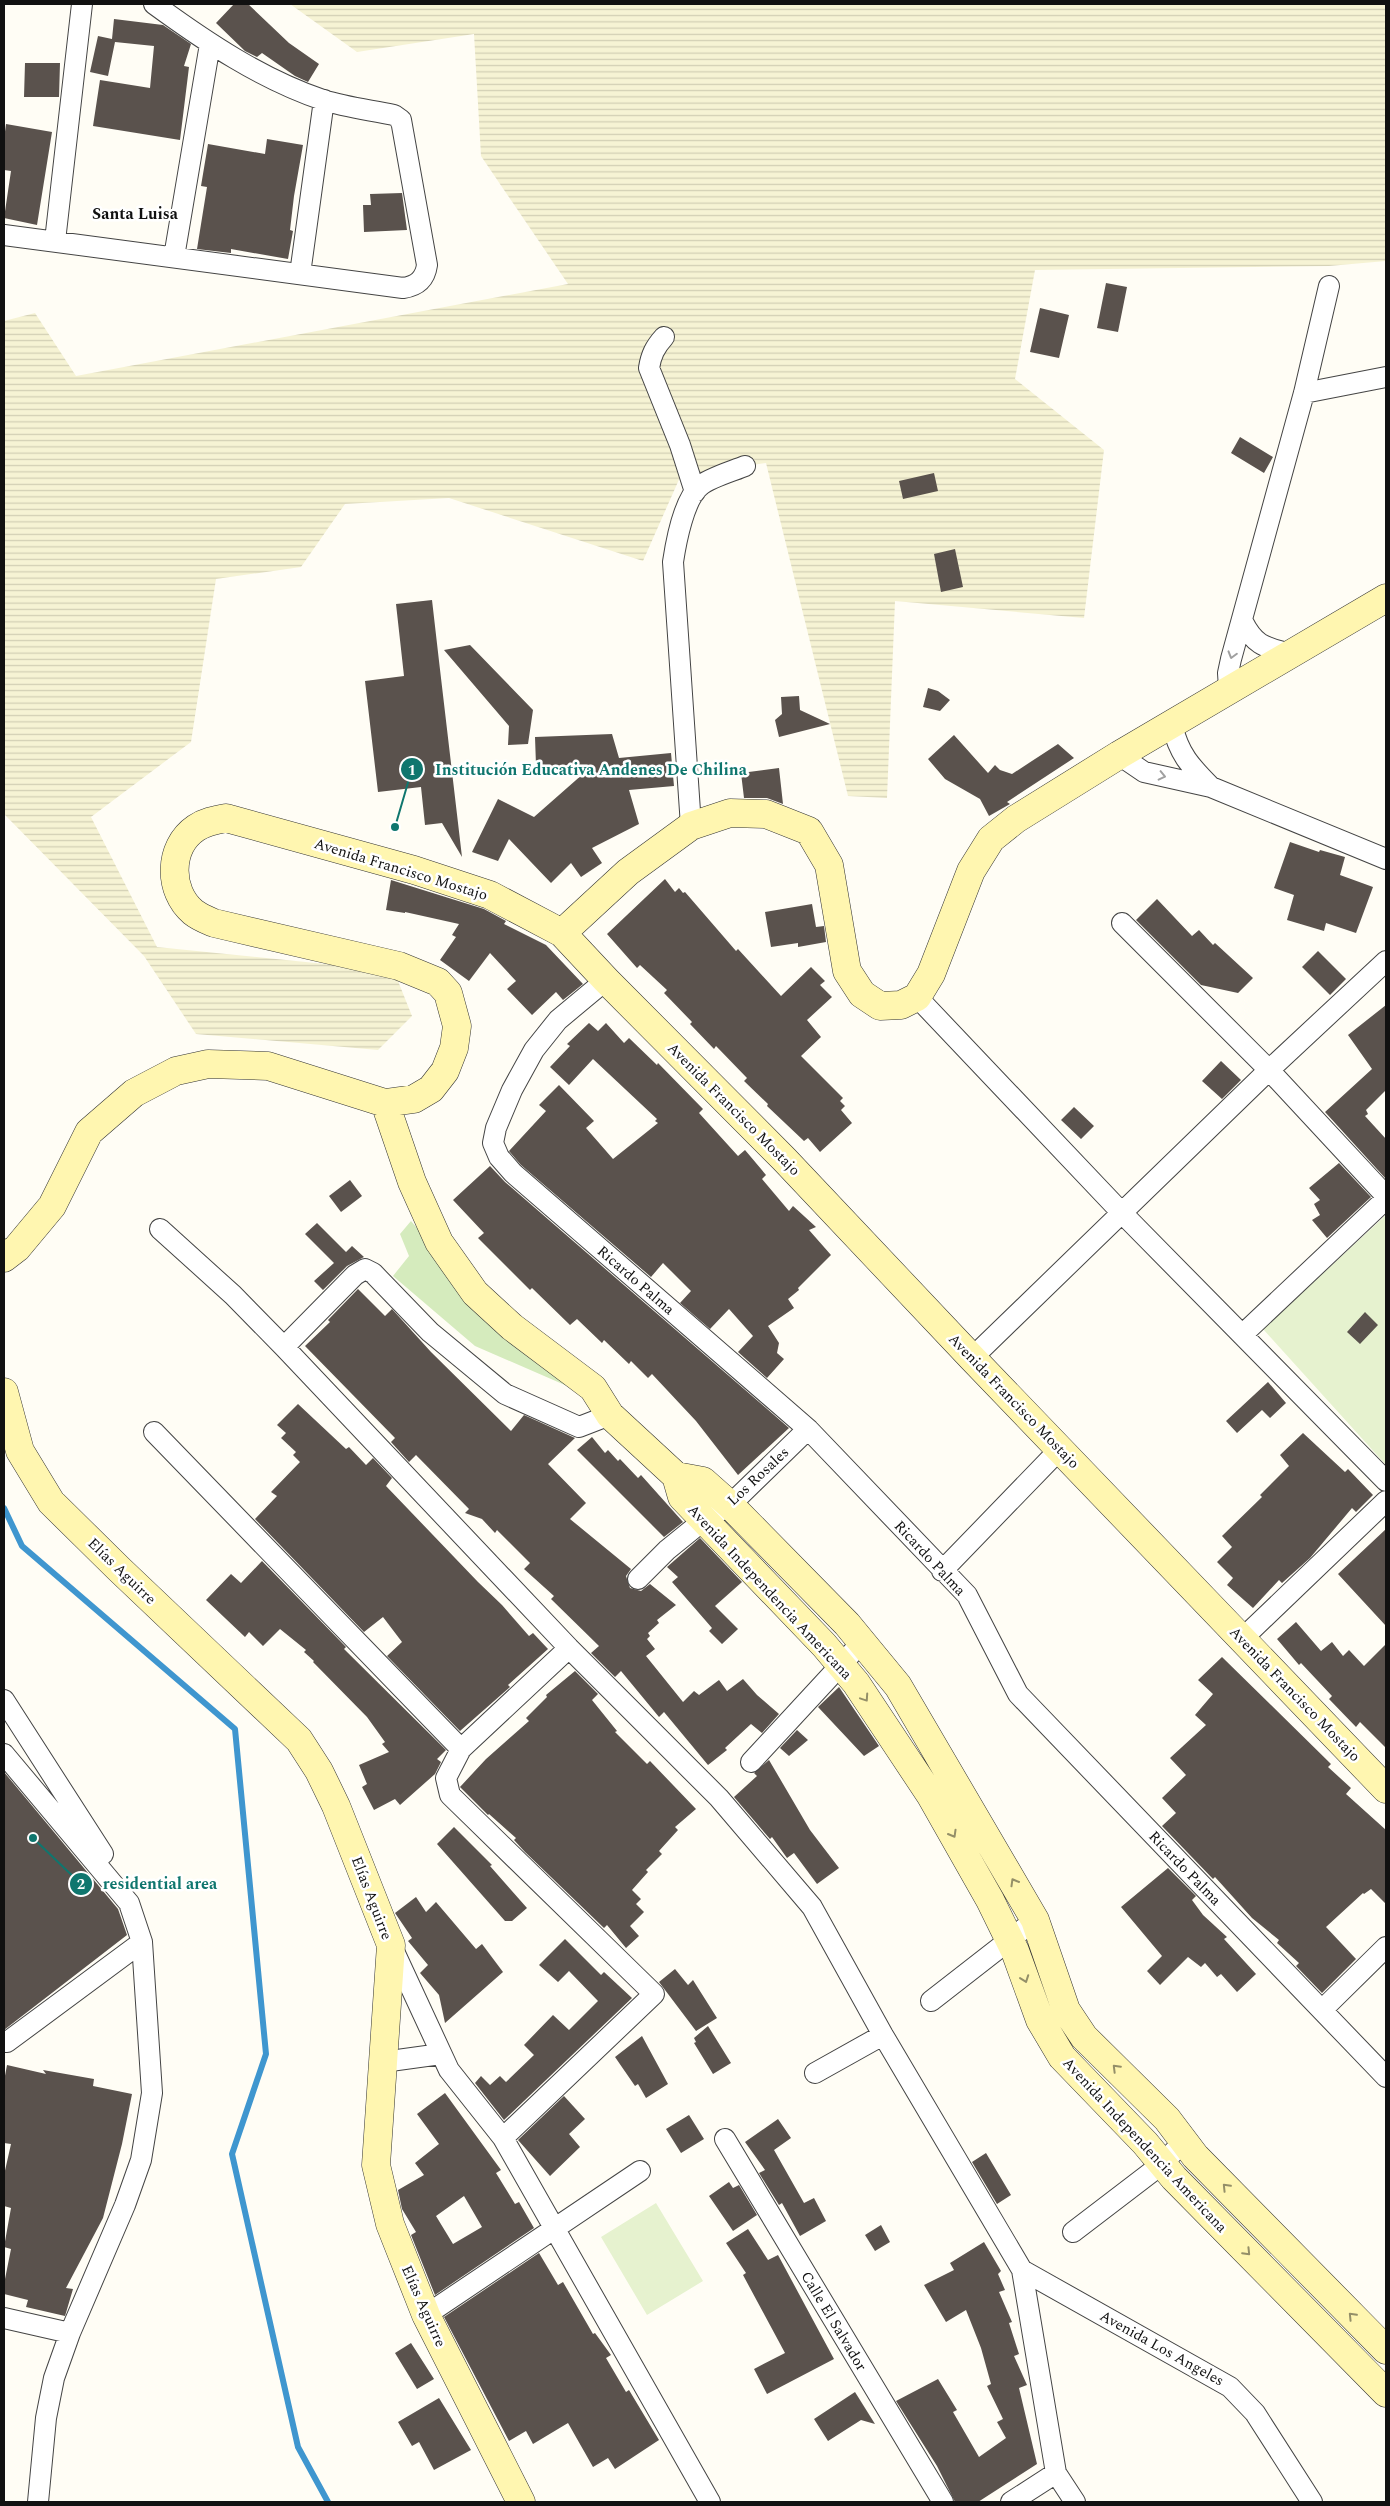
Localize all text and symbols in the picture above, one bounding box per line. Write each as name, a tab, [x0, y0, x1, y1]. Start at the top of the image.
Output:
district label: Santa Luisa	[92, 202, 179, 226]
one-way arrow	[1228, 650, 1238, 658]
callout: Institución Educativa Andenes De Chilina	[400, 754, 757, 785]
text: Institución Educativa Andenes De Chilina	[435, 758, 748, 782]
text: 1	[408, 759, 416, 782]
one-way arrow	[1157, 770, 1166, 781]
street label: Avenida Francisco Mostajo	[311, 832, 491, 907]
street label: Avenida Francisco Mostajo	[662, 1037, 806, 1181]
street label: Ricardo Palma	[592, 1240, 680, 1321]
street label: Avenida Francisco Mostajo	[943, 1328, 1085, 1474]
street label: Los Rosales	[722, 1441, 795, 1511]
street label: Avenida Independencia Americana	[682, 1499, 858, 1686]
street label: Ricardo Palma	[888, 1515, 971, 1602]
street label: Elías Aguirre	[82, 1533, 161, 1610]
street label: Avenida Francisco Mostajo	[1224, 1621, 1366, 1767]
one-way arrow	[859, 1692, 868, 1701]
street label: Ricardo Palma	[1143, 1826, 1227, 1911]
one-way arrow	[947, 1829, 957, 1838]
street label: Elías Aguirre	[345, 1853, 398, 1943]
callout: residential area	[68, 1868, 227, 1899]
text: residential area	[103, 1872, 218, 1896]
text: 2	[77, 1873, 85, 1896]
one-way arrow	[1010, 1879, 1020, 1888]
one-way arrow	[1019, 1975, 1029, 1983]
street label: Avenida Independencia Americana	[1057, 2052, 1233, 2239]
one-way arrow	[1112, 2065, 1121, 2074]
one-way arrow	[1223, 2184, 1232, 2193]
one-way arrow	[1241, 2246, 1250, 2255]
street label: Elías Aguirre	[395, 2261, 452, 2351]
street label: Calle El Salvador	[795, 2267, 873, 2376]
street label: Avenida Los Angeles	[1095, 2305, 1228, 2392]
one-way arrow	[1349, 2312, 1358, 2321]

